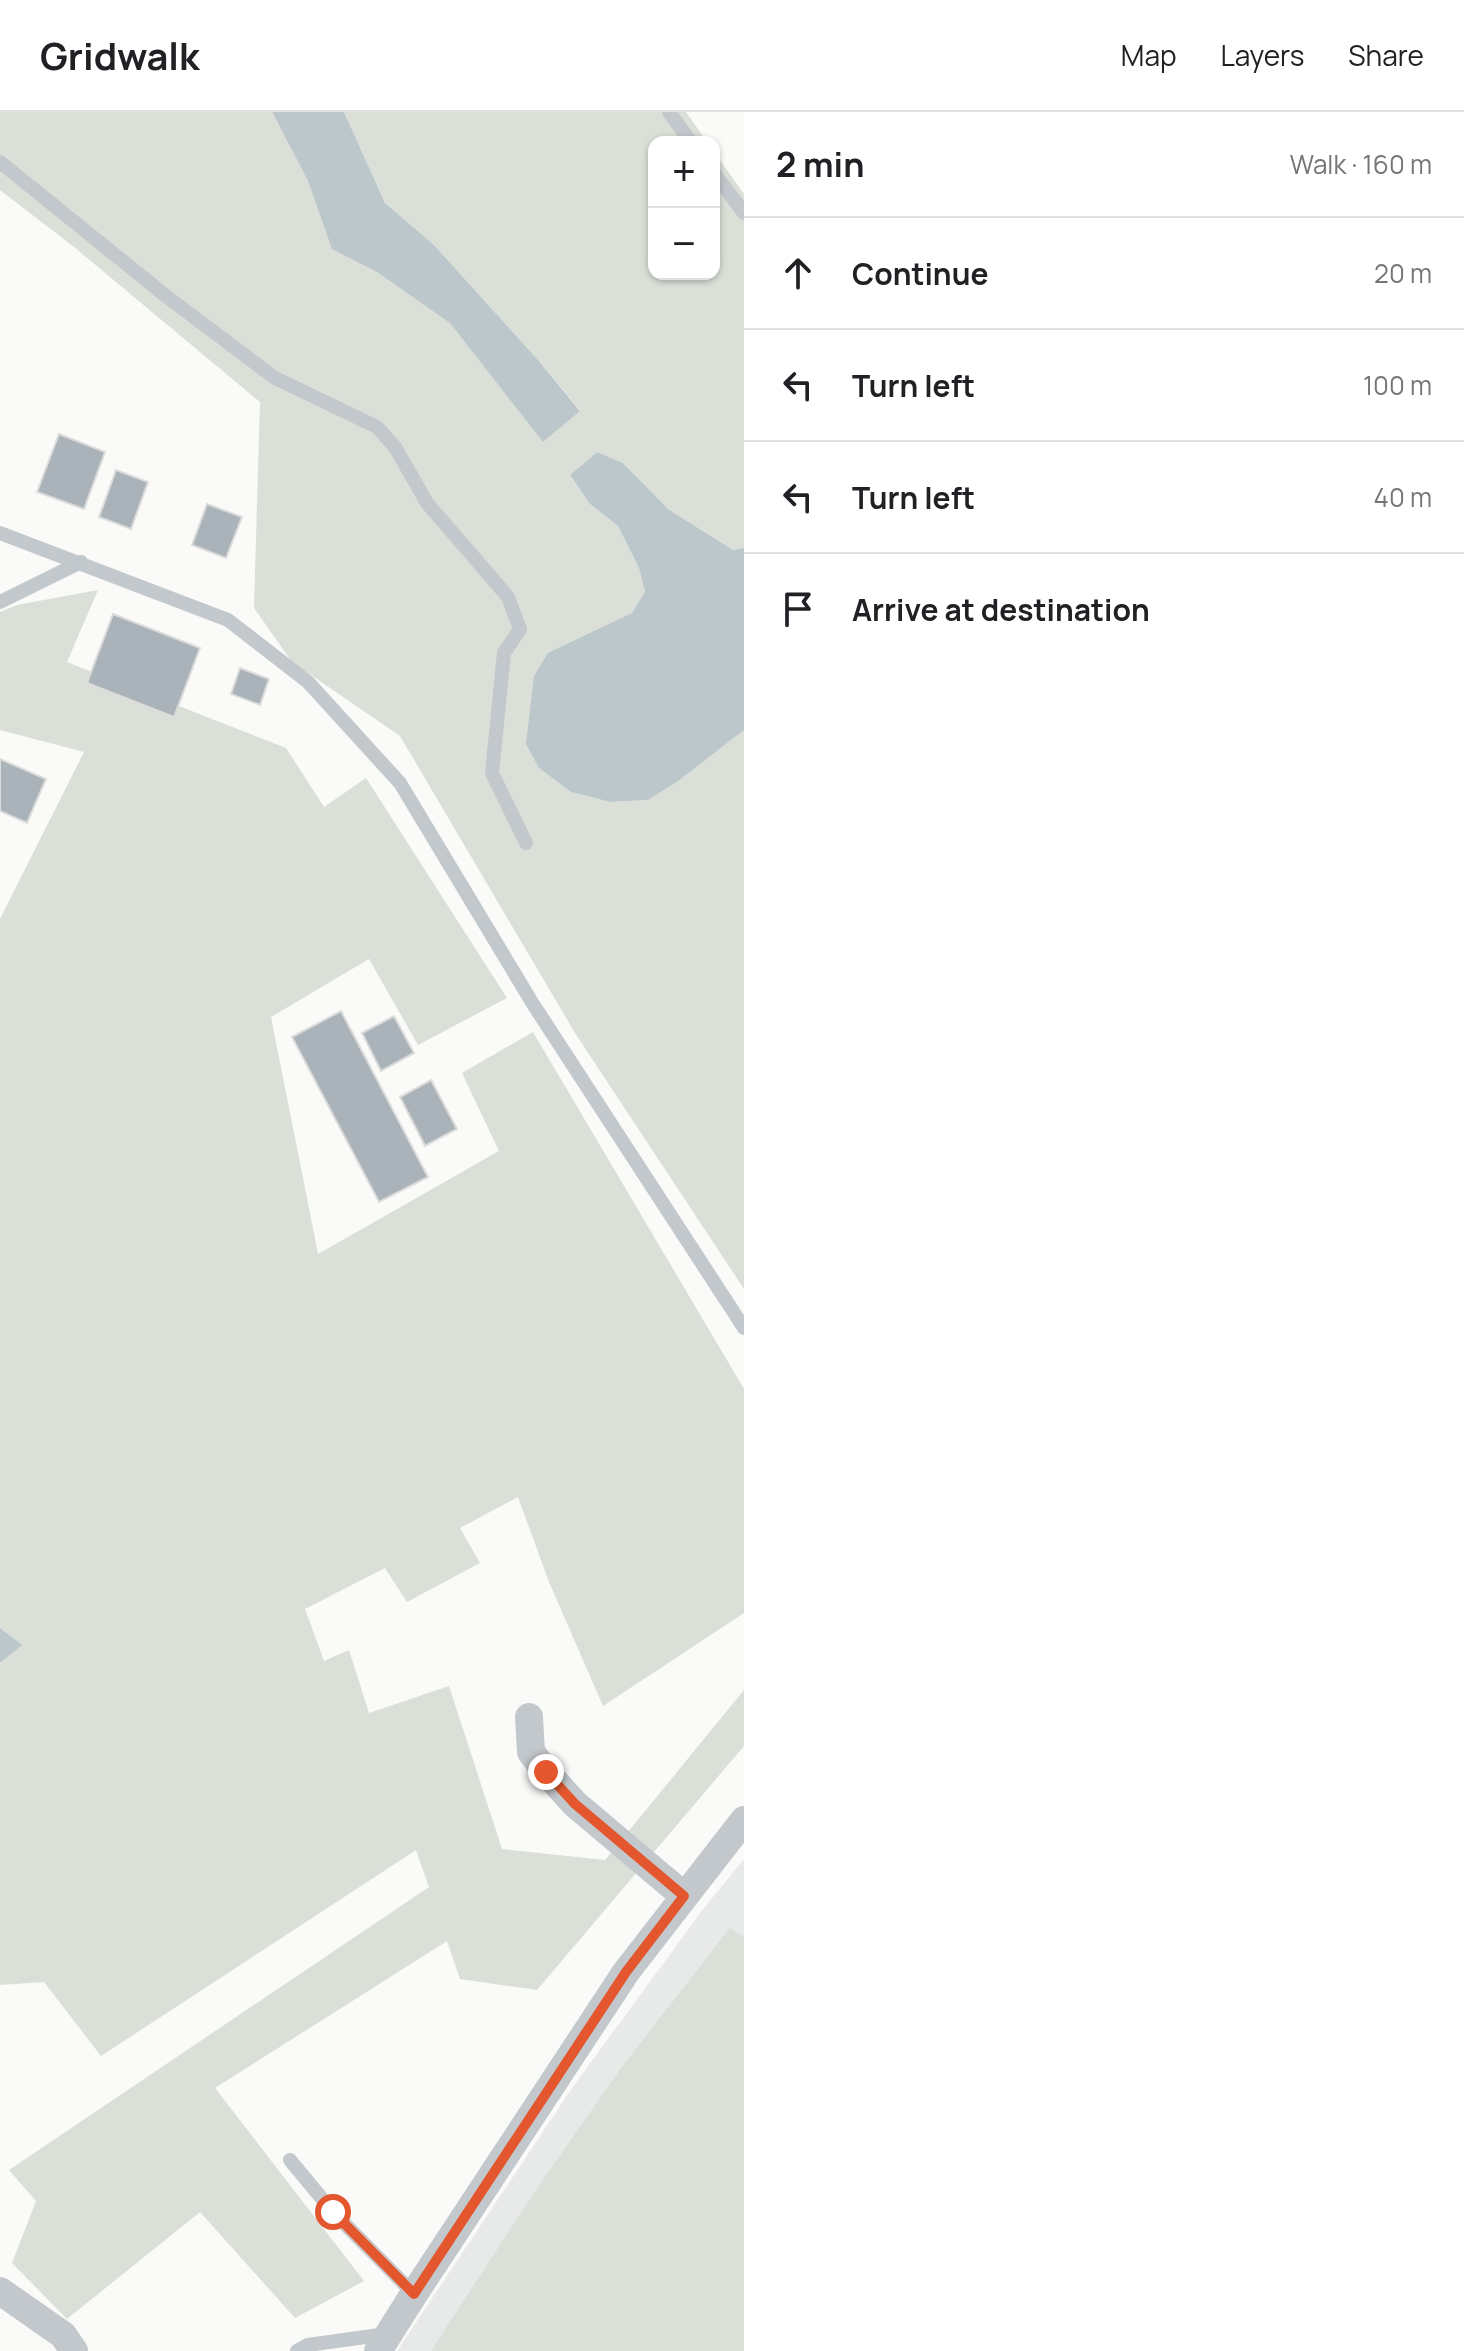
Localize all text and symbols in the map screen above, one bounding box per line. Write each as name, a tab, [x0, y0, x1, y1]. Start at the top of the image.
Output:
text: Gridwalk	[40, 29, 199, 81]
text: Map	[1121, 36, 1177, 74]
text: Layers	[1221, 36, 1304, 74]
text: Share	[1348, 36, 1424, 74]
map controls	[648, 136, 720, 280]
button: +	[648, 136, 720, 208]
text: 2 min	[776, 141, 864, 187]
text: Walk · 160 m	[1290, 146, 1432, 182]
button: −	[648, 208, 720, 280]
icon: ahead	[776, 251, 820, 295]
text: Continue	[852, 253, 988, 294]
text: 20 m	[1374, 255, 1432, 291]
icon: left	[776, 363, 820, 407]
text: Turn left	[852, 365, 975, 406]
text: 100 m	[1363, 367, 1432, 403]
icon: left	[776, 475, 820, 519]
text: Turn left	[852, 477, 975, 518]
text: 40 m	[1374, 479, 1432, 515]
icon: arrive	[776, 587, 820, 631]
text: Arrive at destination	[852, 589, 1150, 630]
route end	[528, 1754, 564, 1790]
route start	[315, 2194, 351, 2230]

